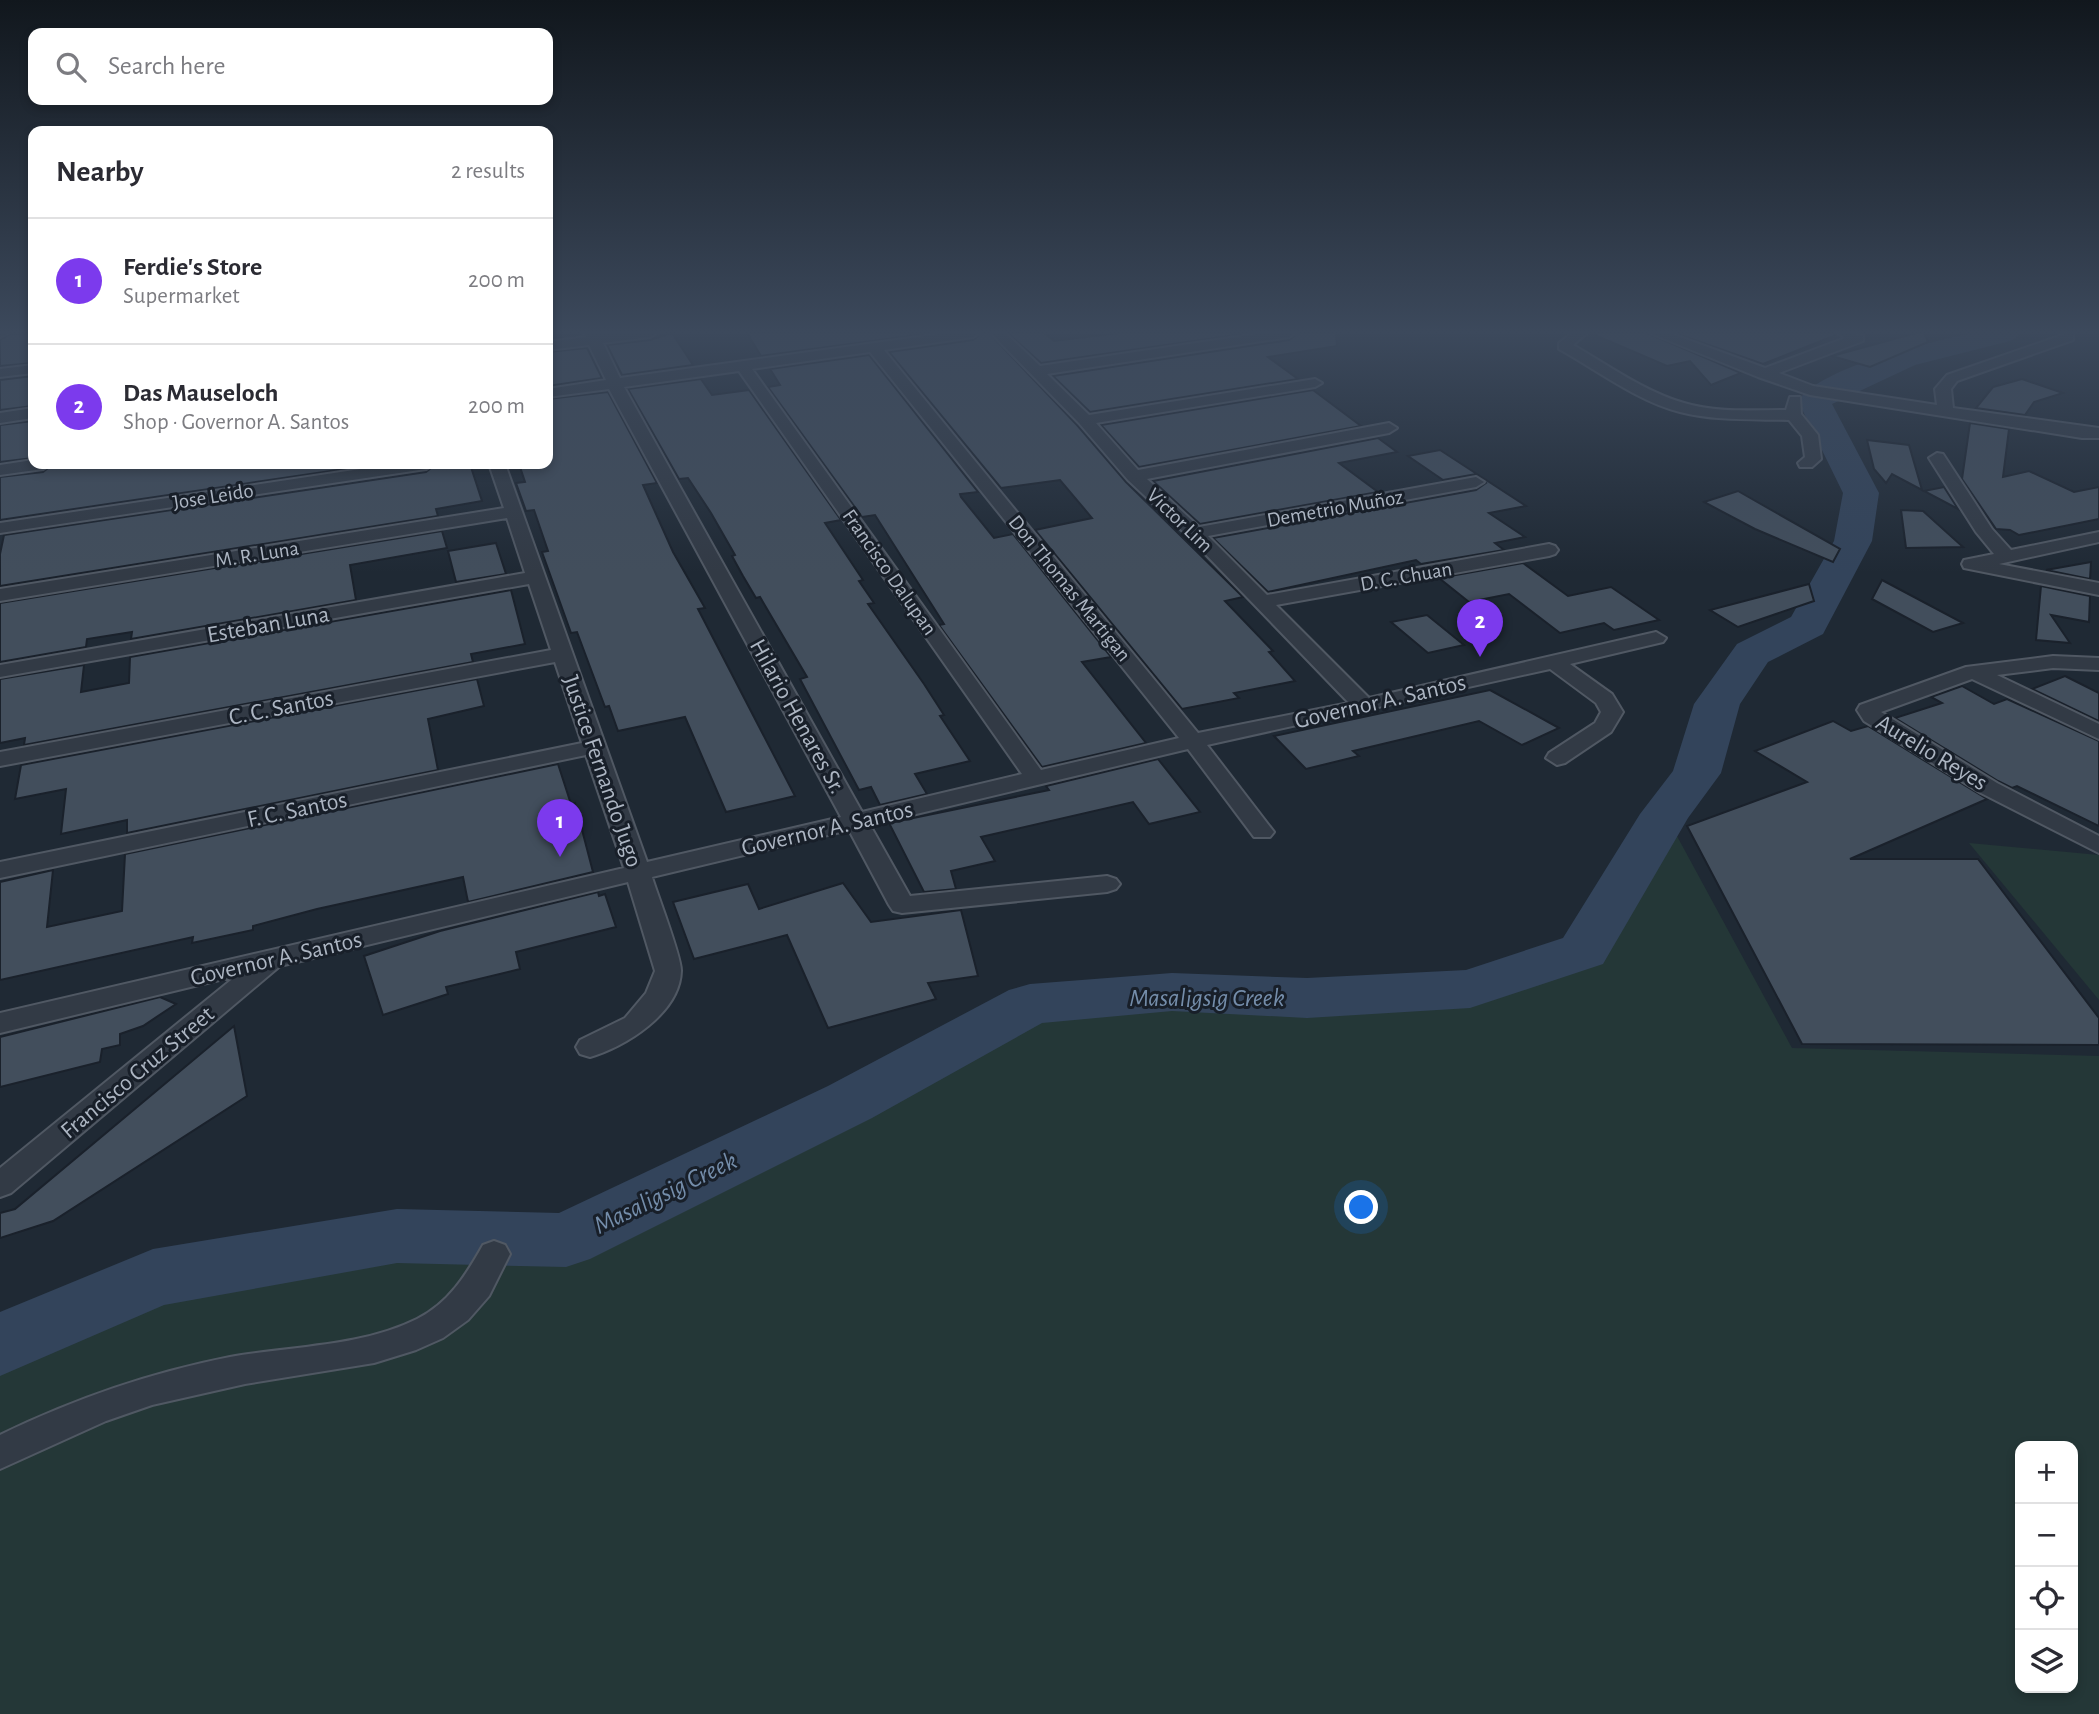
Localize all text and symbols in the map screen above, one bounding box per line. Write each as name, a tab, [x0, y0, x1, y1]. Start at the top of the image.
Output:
search box	[28, 28, 553, 105]
icon: search	[52, 48, 90, 86]
text: Search here	[108, 53, 226, 79]
text: Nearby	[56, 157, 144, 187]
text: 2 results	[451, 160, 525, 183]
text: Ferdie's Store	[123, 254, 262, 280]
text: 1	[75, 269, 83, 292]
text: 200 m	[468, 269, 525, 292]
text: Supermarket	[123, 285, 240, 308]
text: Das Mauseloch	[123, 380, 278, 406]
text: 2	[74, 395, 84, 418]
text: 200 m	[468, 395, 525, 418]
text: Shop · Governor A. Santos	[123, 411, 349, 434]
street label: Jose Leido	[171, 480, 255, 513]
street label: Victor Lim	[1143, 484, 1217, 557]
street label: Demetrio Muñoz	[1265, 486, 1405, 531]
street label: Francisco Dalupan	[838, 506, 941, 639]
street label: Don Thomas Martigan	[1004, 511, 1135, 665]
street label: M. R. Luna	[214, 537, 301, 571]
street label: D. C. Chuan	[1358, 558, 1454, 595]
pin: 2	[1457, 599, 1503, 657]
street label: Esteban Luna	[205, 602, 331, 648]
street label: Hilario Henares Sr.	[745, 635, 849, 798]
street label: Governor A. Santos	[1292, 671, 1468, 733]
street label: Justice Fernando Jugo	[558, 672, 646, 870]
street label: C. C. Santos	[227, 686, 335, 730]
street label: Aurelio Reyes	[1872, 710, 1991, 795]
street label: F. C. Santos	[245, 788, 349, 832]
street label: Governor A. Santos	[739, 798, 915, 860]
pin: 1	[537, 799, 583, 857]
street label: Governor A. Santos	[188, 928, 364, 990]
water label: Masaligsig Creek	[1129, 985, 1285, 1011]
street label: Francisco Cruz Street	[57, 1002, 219, 1144]
water label: Masaligsig Creek	[590, 1147, 741, 1239]
your location	[1344, 1190, 1378, 1224]
map controls	[2015, 1441, 2078, 1693]
button: +	[2015, 1441, 2078, 1504]
button: −	[2015, 1504, 2078, 1567]
button: locate	[2015, 1567, 2078, 1630]
button: layers	[2015, 1630, 2078, 1693]

